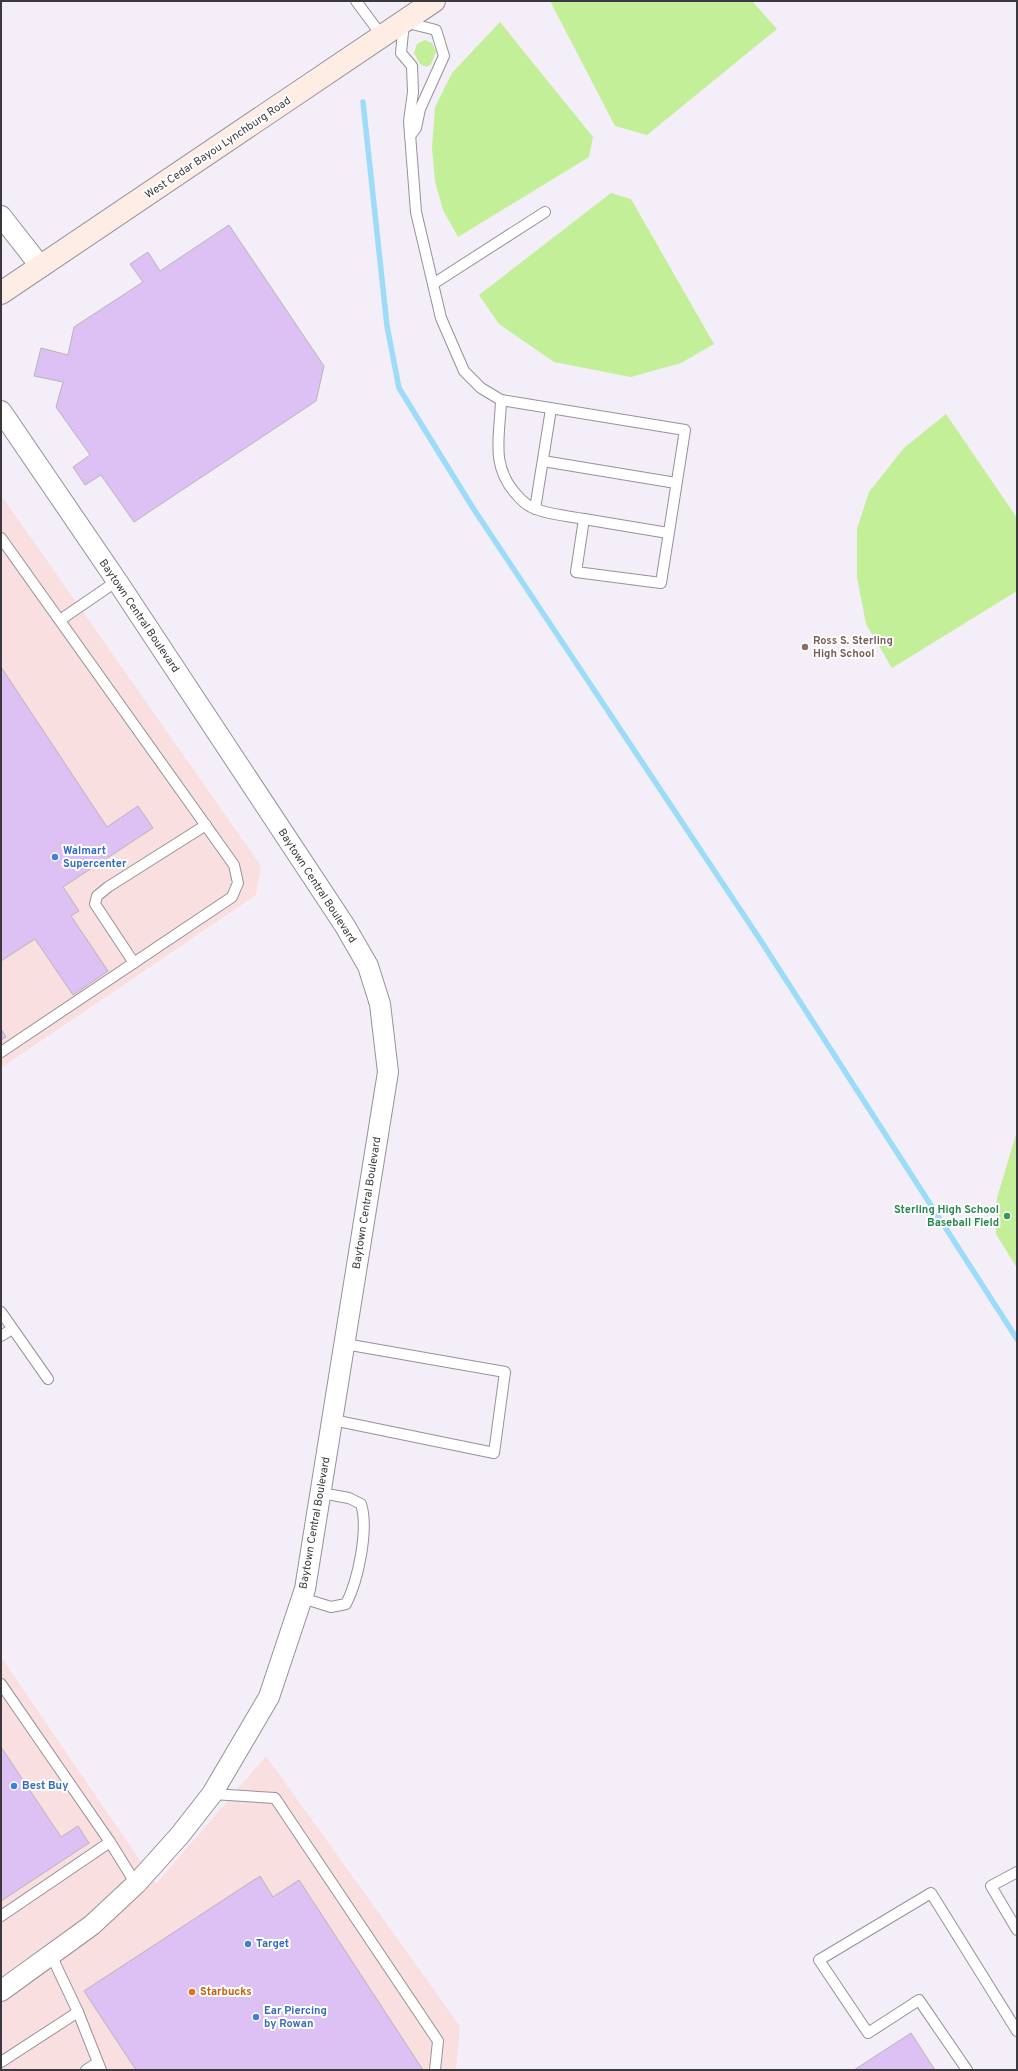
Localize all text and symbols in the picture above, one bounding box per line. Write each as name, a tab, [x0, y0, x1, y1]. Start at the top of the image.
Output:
street label: West Cedar Bayou Lynchburg Road	[142, 94, 294, 202]
street label: Baytown Central Boulevard	[96, 557, 182, 675]
place label: Ross S. Sterling High School	[813, 634, 893, 661]
marker: Ross S. Sterling High School	[800, 642, 810, 652]
street label: Baytown Central Boulevard	[275, 826, 359, 946]
place label: Walmart Supercenter	[63, 844, 127, 871]
marker: Walmart Supercenter	[50, 852, 60, 862]
street label: Baytown Central Boulevard	[350, 1136, 384, 1270]
place label: Sterling High School Baseball Field	[894, 1203, 999, 1230]
marker: Sterling High School Baseball Field	[1002, 1211, 1012, 1221]
street label: Baytown Central Boulevard	[296, 1456, 334, 1590]
place label: Best Buy	[22, 1779, 68, 1793]
marker: Best Buy	[9, 1781, 19, 1791]
place label: Target	[256, 1937, 289, 1951]
marker: Target	[243, 1939, 253, 1949]
place label: Starbucks	[200, 1985, 252, 1999]
marker: Starbucks	[187, 1987, 197, 1997]
place label: Ear Piercing by Rowan	[264, 2004, 327, 2031]
marker: Ear Piercing by Rowan	[251, 2012, 261, 2022]

